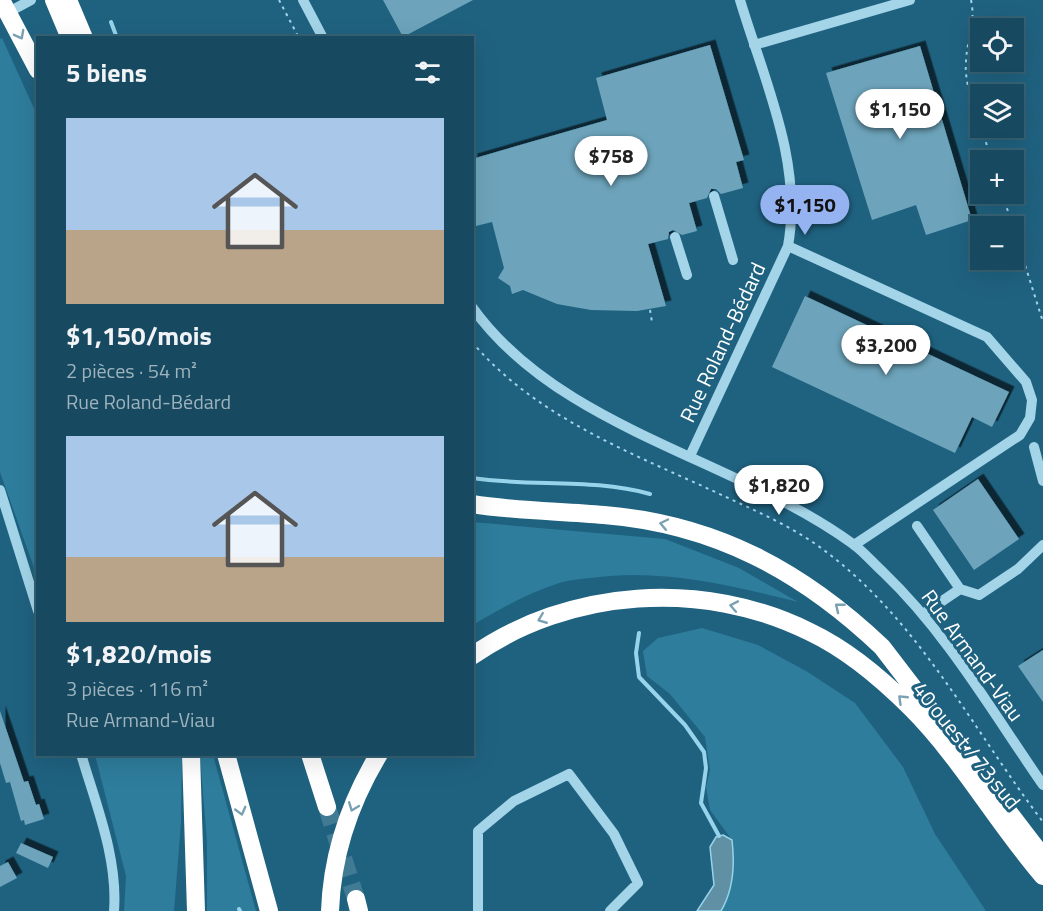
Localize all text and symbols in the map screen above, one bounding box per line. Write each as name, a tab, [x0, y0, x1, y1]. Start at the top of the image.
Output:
map controls	[970, 18, 1024, 270]
button: locate	[970, 18, 1024, 72]
one-way arrow	[13, 28, 24, 39]
text: 5 biens	[66, 53, 147, 92]
icon: filters	[411, 56, 444, 89]
button: layers	[970, 84, 1024, 138]
pin: $1,150	[851, 89, 949, 140]
text: $1,150	[869, 93, 931, 124]
pin: $758	[575, 136, 647, 187]
text: $758	[589, 140, 633, 171]
button: +	[970, 150, 1024, 204]
icon: home	[201, 157, 309, 265]
pin: $1,150	[756, 185, 854, 236]
text: $1,150	[774, 189, 836, 220]
button: −	[970, 216, 1024, 270]
street label: Rue Roland-Bédard	[671, 257, 773, 427]
text: $1,150/mois	[66, 316, 212, 355]
pin: $3,200	[837, 325, 935, 376]
text: $3,200	[855, 329, 917, 360]
text: 2 pièces · 54 m²	[66, 355, 197, 386]
text: Rue Roland-Bédard	[66, 386, 231, 417]
pin: $1,820	[730, 465, 828, 516]
text: $1,820	[748, 469, 810, 500]
icon: home	[201, 475, 309, 583]
one-way arrow	[660, 518, 670, 531]
street label: Rue Armand-Viau	[914, 582, 1032, 728]
one-way arrow	[729, 600, 739, 613]
one-way arrow	[834, 604, 845, 615]
one-way arrow	[538, 612, 549, 624]
text: $1,820/mois	[66, 634, 212, 673]
text: 3 pièces · 116 m²	[66, 673, 208, 704]
street label: 40 ouest / 73 sud	[905, 674, 1029, 816]
one-way arrow	[898, 696, 909, 707]
text: Rue Armand-Viau	[66, 704, 215, 735]
one-way arrow	[347, 801, 360, 811]
one-way arrow	[233, 806, 246, 816]

